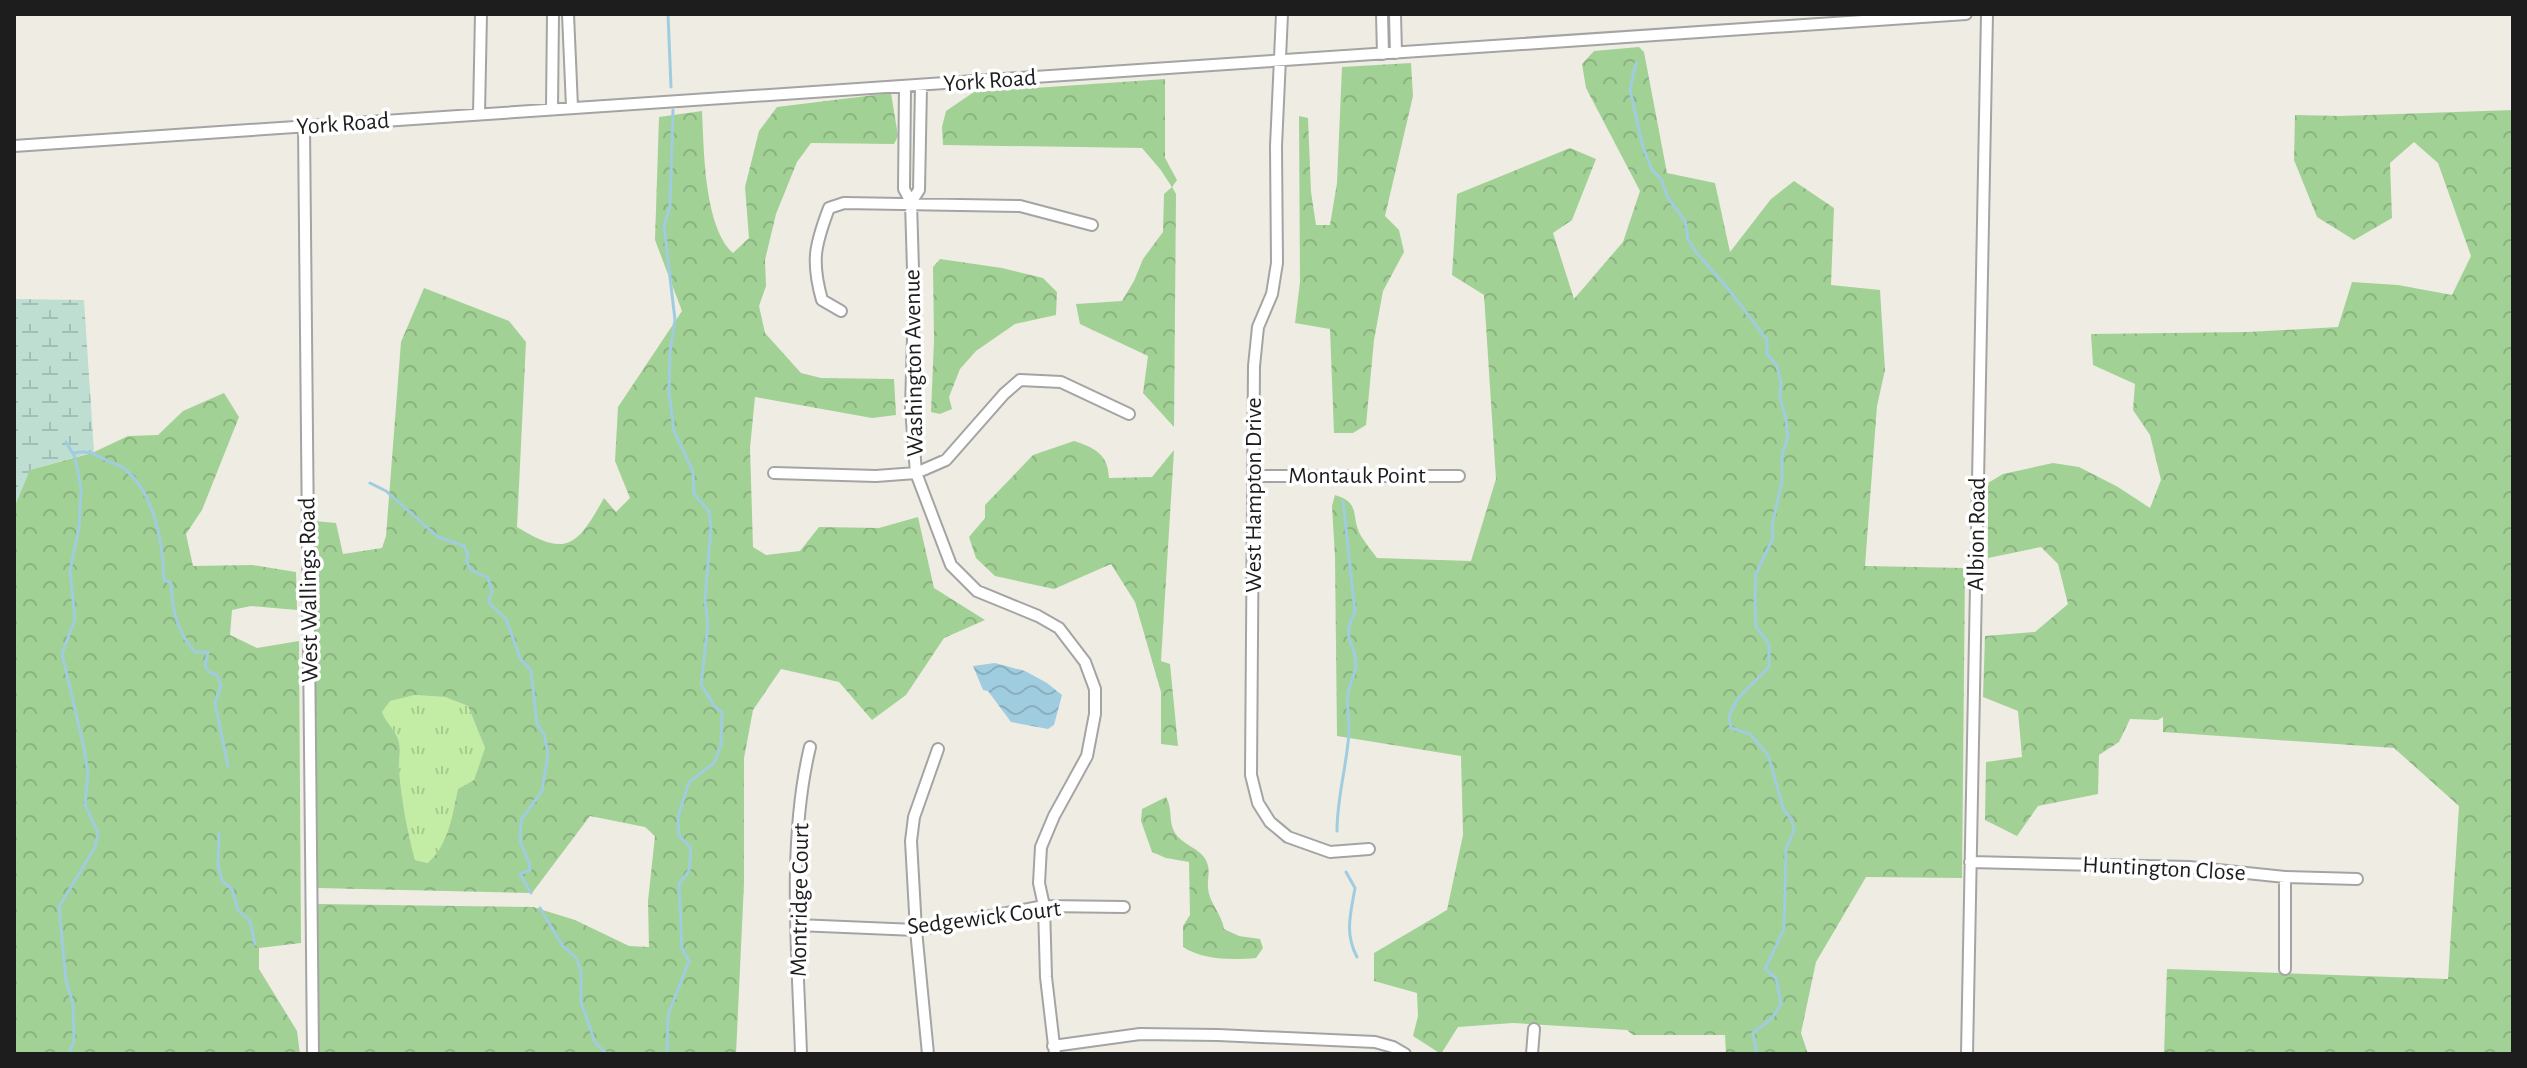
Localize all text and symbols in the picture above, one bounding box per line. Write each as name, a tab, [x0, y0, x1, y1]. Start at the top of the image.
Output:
street label: York Road	[943, 66, 1037, 96]
street label: York Road	[296, 109, 390, 139]
street label: Washington Avenue	[900, 269, 928, 457]
street label: West Hampton Drive	[1242, 397, 1266, 593]
street label: Montauk Point	[1288, 464, 1426, 488]
street label: Albion Road	[1964, 477, 1990, 591]
street label: West Wallings Road	[295, 497, 323, 683]
street label: Montridge Court	[787, 822, 813, 977]
street label: Huntington Close	[2082, 853, 2246, 885]
street label: Sedgewick Court	[906, 897, 1062, 939]

